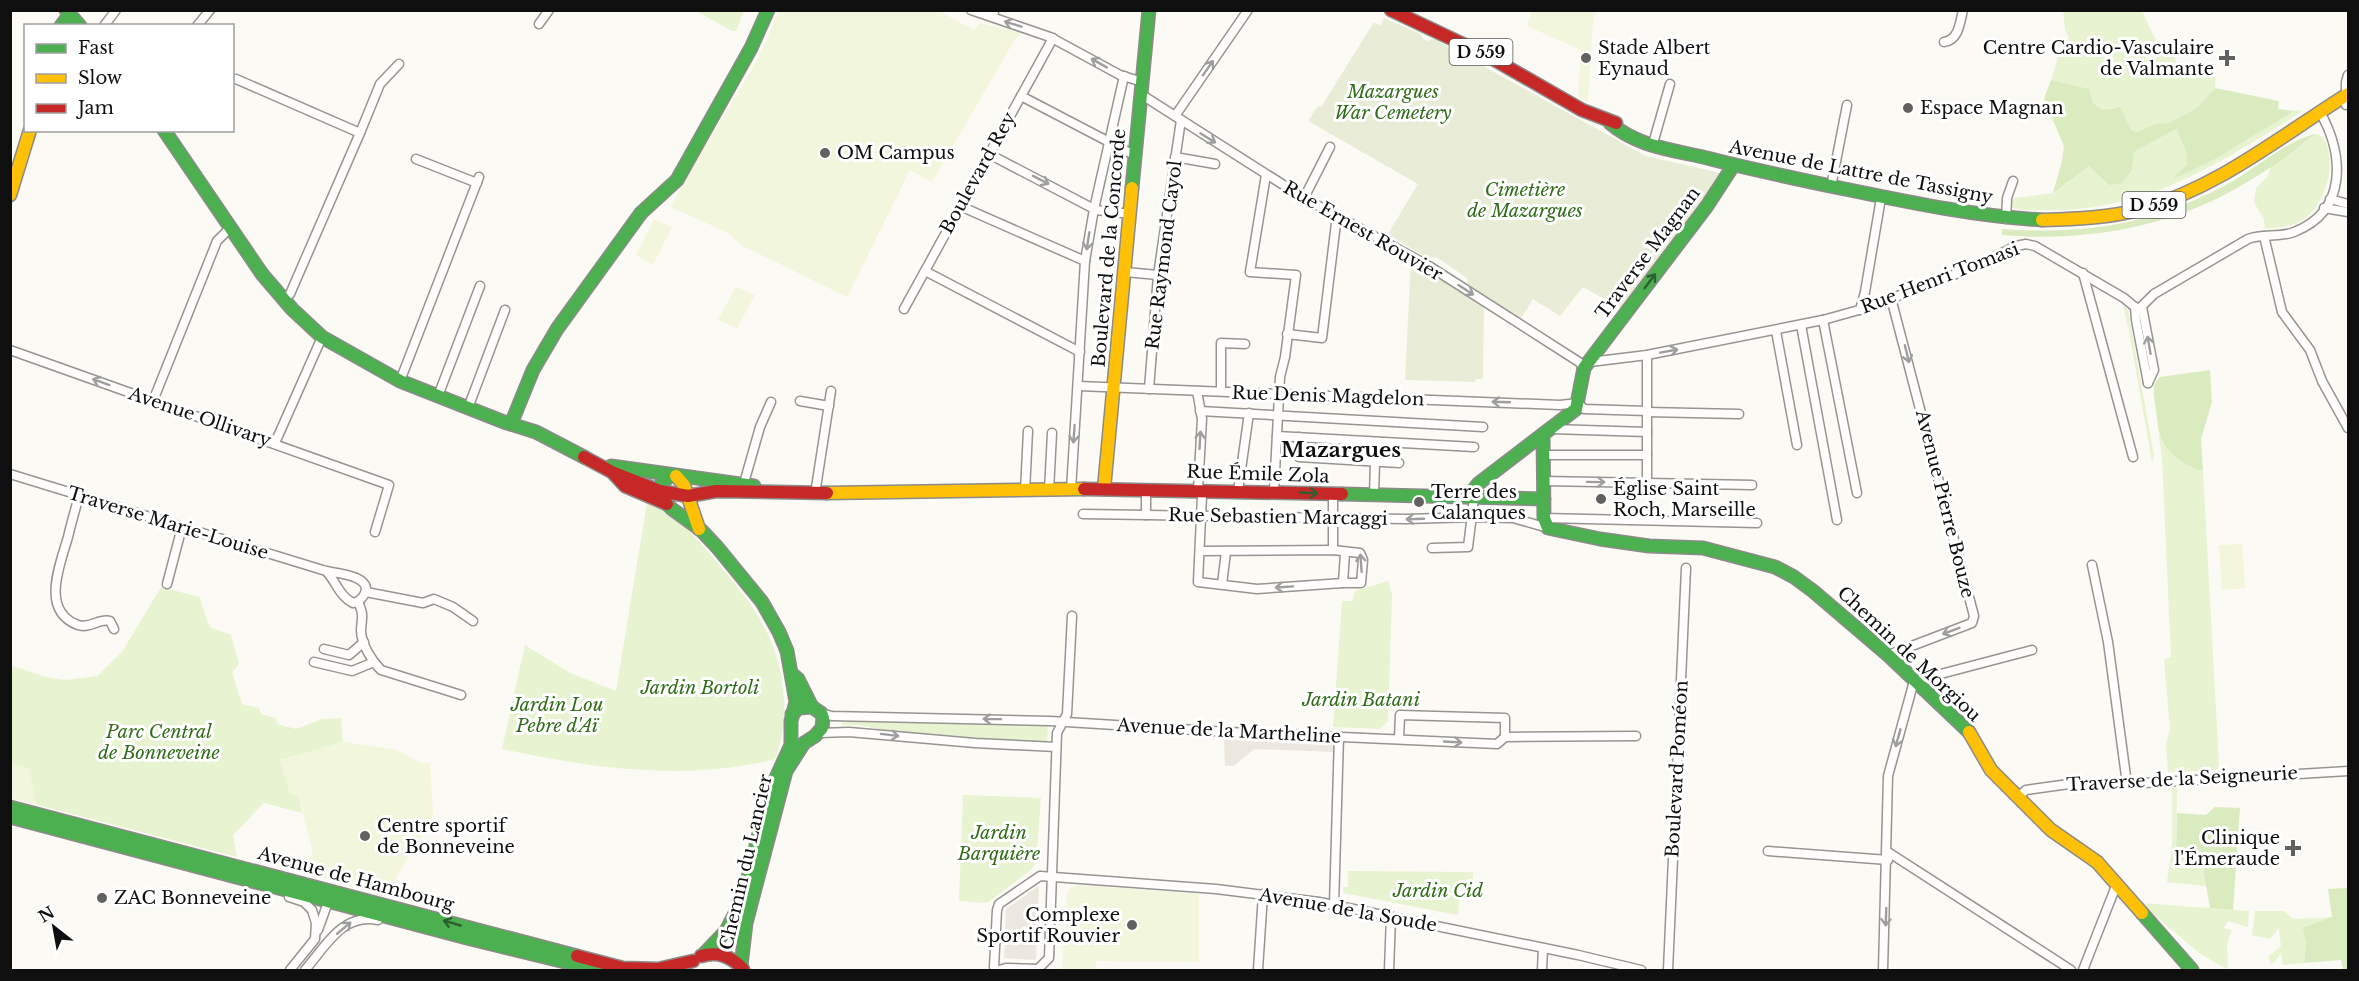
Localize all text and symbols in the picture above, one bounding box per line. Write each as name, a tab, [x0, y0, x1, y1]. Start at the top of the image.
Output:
one-way arrow	[1004, 18, 1023, 29]
legend	[24, 24, 234, 132]
text: Fast	[78, 37, 115, 59]
place label: Stade Albert Eynaud	[1598, 37, 1711, 80]
place label: Centre Cardio-Vasculaire de Valmante	[1983, 37, 2214, 80]
road number: D 559	[1450, 39, 1512, 65]
marker: Centre Cardio-Vasculaire de Valmante	[2218, 49, 2236, 67]
marker: Stade Albert Eynaud	[1579, 51, 1593, 65]
one-way arrow	[1090, 57, 1108, 68]
one-way arrow	[1202, 60, 1214, 76]
text: Slow	[78, 67, 123, 89]
park label: Mazargues War Cemetery	[1334, 81, 1452, 124]
text: Jam	[76, 97, 114, 119]
place label: Espace Magnan	[1920, 97, 2064, 119]
marker: Espace Magnan	[1901, 101, 1915, 115]
street label: Boulevard Rey	[935, 108, 1021, 238]
street label: Boulevard de la Concorde	[1088, 128, 1130, 368]
one-way arrow	[1199, 133, 1216, 145]
street label: Avenue de Lattre de Tassigny	[1726, 135, 1995, 208]
place label: OM Campus	[837, 142, 955, 164]
marker: OM Campus	[818, 146, 832, 160]
street label: Rue Raymond Cayol	[1141, 159, 1187, 351]
one-way arrow	[1032, 174, 1049, 186]
street label: Rue Ernest Rouvier	[1280, 176, 1447, 286]
park label: Cimetière de Mazargues	[1467, 179, 1583, 222]
street label: Traverse Magnan	[1591, 183, 1705, 323]
road number: D 559	[2122, 192, 2186, 218]
one-way arrow	[1083, 231, 1094, 250]
street label: Rue Henri Tomasi	[1858, 238, 2022, 318]
one-way arrow	[1644, 274, 1656, 290]
one-way arrow	[1457, 285, 1474, 297]
one-way arrow	[2144, 336, 2155, 356]
one-way arrow	[1902, 344, 1913, 363]
one-way arrow	[1658, 345, 1678, 356]
one-way arrow	[92, 376, 111, 387]
street label: Avenue Ollivary	[125, 382, 275, 452]
street label: Rue Denis Magdelon	[1231, 382, 1425, 410]
one-way arrow	[1492, 397, 1512, 408]
street label: Avenue Pierre Bouze	[1911, 407, 1979, 600]
one-way arrow	[1069, 424, 1080, 444]
one-way arrow	[1195, 431, 1206, 451]
district label: Mazargues	[1281, 437, 1401, 463]
street label: Rue Émile Zola	[1186, 460, 1330, 487]
one-way arrow	[1585, 476, 1605, 487]
place label: Église Saint Roch, Marseille	[1613, 477, 1756, 521]
place label: Terre des Calanques	[1431, 481, 1526, 524]
street label: Traverse Marie-Louise	[65, 482, 271, 564]
one-way arrow	[1299, 488, 1319, 499]
marker: Église Saint Roch, Marseille	[1594, 492, 1608, 506]
marker: Terre des Calanques	[1412, 495, 1426, 509]
street label: Rue Sebastien Marcaggi	[1168, 504, 1388, 530]
one-way arrow	[1405, 513, 1425, 525]
one-way arrow	[1355, 554, 1366, 574]
one-way arrow	[1275, 582, 1295, 593]
street label: Chemin de Morgiou	[1833, 582, 1985, 726]
one-way arrow	[1942, 626, 1961, 637]
park label: Jardin Bortoli	[640, 677, 760, 699]
street label: Boulevard Poméon	[1661, 680, 1693, 858]
park label: Jardin Batani	[1301, 689, 1421, 711]
park label: Jardin Lou Pebre d'Aï	[510, 694, 604, 737]
one-way arrow	[982, 714, 1002, 725]
street label: Avenue de la Martheline	[1115, 714, 1342, 748]
park label: Parc Central de Bonneveine	[98, 721, 220, 764]
one-way arrow	[1892, 728, 1903, 747]
one-way arrow	[880, 729, 900, 740]
one-way arrow	[1443, 736, 1463, 747]
street label: Traverse de la Seigneurie	[2066, 762, 2298, 796]
street label: Chemin du Lancier	[715, 772, 777, 952]
place label: Centre sportif de Bonneveine	[377, 815, 515, 858]
park label: Jardin Barquière	[957, 822, 1040, 865]
place label: Clinique l'Émeraude	[2175, 827, 2280, 870]
marker: Centre sportif de Bonneveine	[358, 829, 372, 843]
marker: Clinique l'Émeraude	[2284, 839, 2302, 857]
street label: Avenue de Hambourg	[255, 842, 457, 916]
park label: Jardin Cid	[1392, 880, 1483, 902]
street label: Avenue de la Soude	[1256, 883, 1439, 936]
place label: ZAC Bonneveine	[114, 887, 271, 909]
marker: ZAC Bonneveine	[95, 891, 109, 905]
north arrow	[24, 897, 84, 957]
text: N	[35, 902, 58, 927]
place label: Complexe Sportif Rouvier	[977, 904, 1120, 947]
one-way arrow	[1880, 906, 1891, 926]
one-way arrow	[443, 917, 462, 928]
marker: Complexe Sportif Rouvier	[1125, 918, 1139, 932]
one-way arrow	[336, 921, 352, 934]

